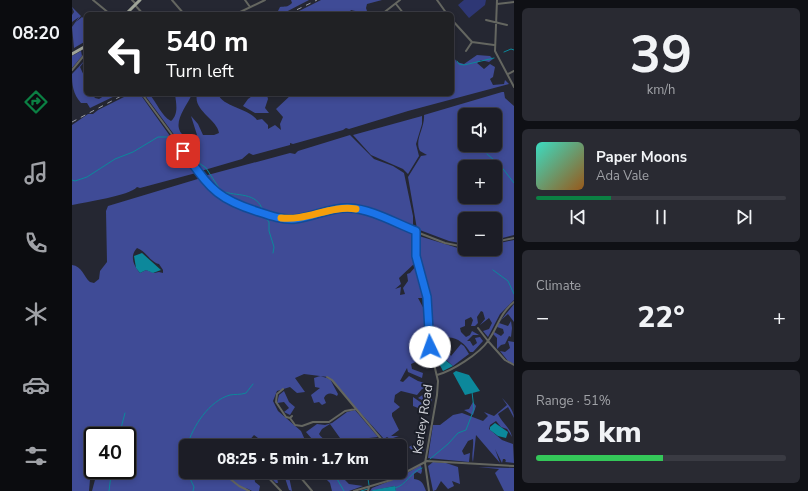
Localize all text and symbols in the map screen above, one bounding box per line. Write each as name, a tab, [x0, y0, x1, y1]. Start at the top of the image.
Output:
text: 39	[630, 19, 692, 90]
text: 08:20	[12, 21, 60, 45]
text: 540 m	[166, 23, 249, 61]
icon: left	[100, 28, 152, 80]
text: Turn left	[166, 59, 234, 83]
text: km/h	[647, 81, 675, 99]
icon: directions	[22, 88, 50, 116]
map controls	[458, 108, 502, 256]
button: sound	[458, 108, 502, 152]
pin	[166, 134, 200, 168]
icon: arrive	[172, 140, 194, 162]
text: Paper Moons	[596, 147, 687, 167]
icon: music	[22, 159, 50, 187]
button: +	[458, 160, 502, 204]
text: Ada Vale	[596, 167, 649, 185]
icon: previous	[567, 206, 589, 228]
icon: pause	[650, 206, 672, 228]
icon: next	[733, 206, 755, 228]
button: −	[458, 212, 502, 256]
icon: phone	[22, 229, 50, 257]
text: Climate	[536, 277, 581, 295]
text: 22°	[637, 297, 685, 338]
icon: climate	[22, 300, 50, 328]
text: −	[536, 303, 549, 333]
text: +	[773, 303, 786, 333]
position arrow	[409, 326, 451, 368]
icon: car	[22, 371, 50, 399]
street label: Kerley Road	[409, 383, 437, 455]
text: Range · 51%	[536, 392, 611, 410]
text: 255 km	[536, 412, 642, 453]
speed limit sign: 40	[84, 427, 136, 479]
icon: filters	[22, 442, 50, 470]
text: 08:25 · 5 min · 1.7 km	[217, 449, 369, 469]

